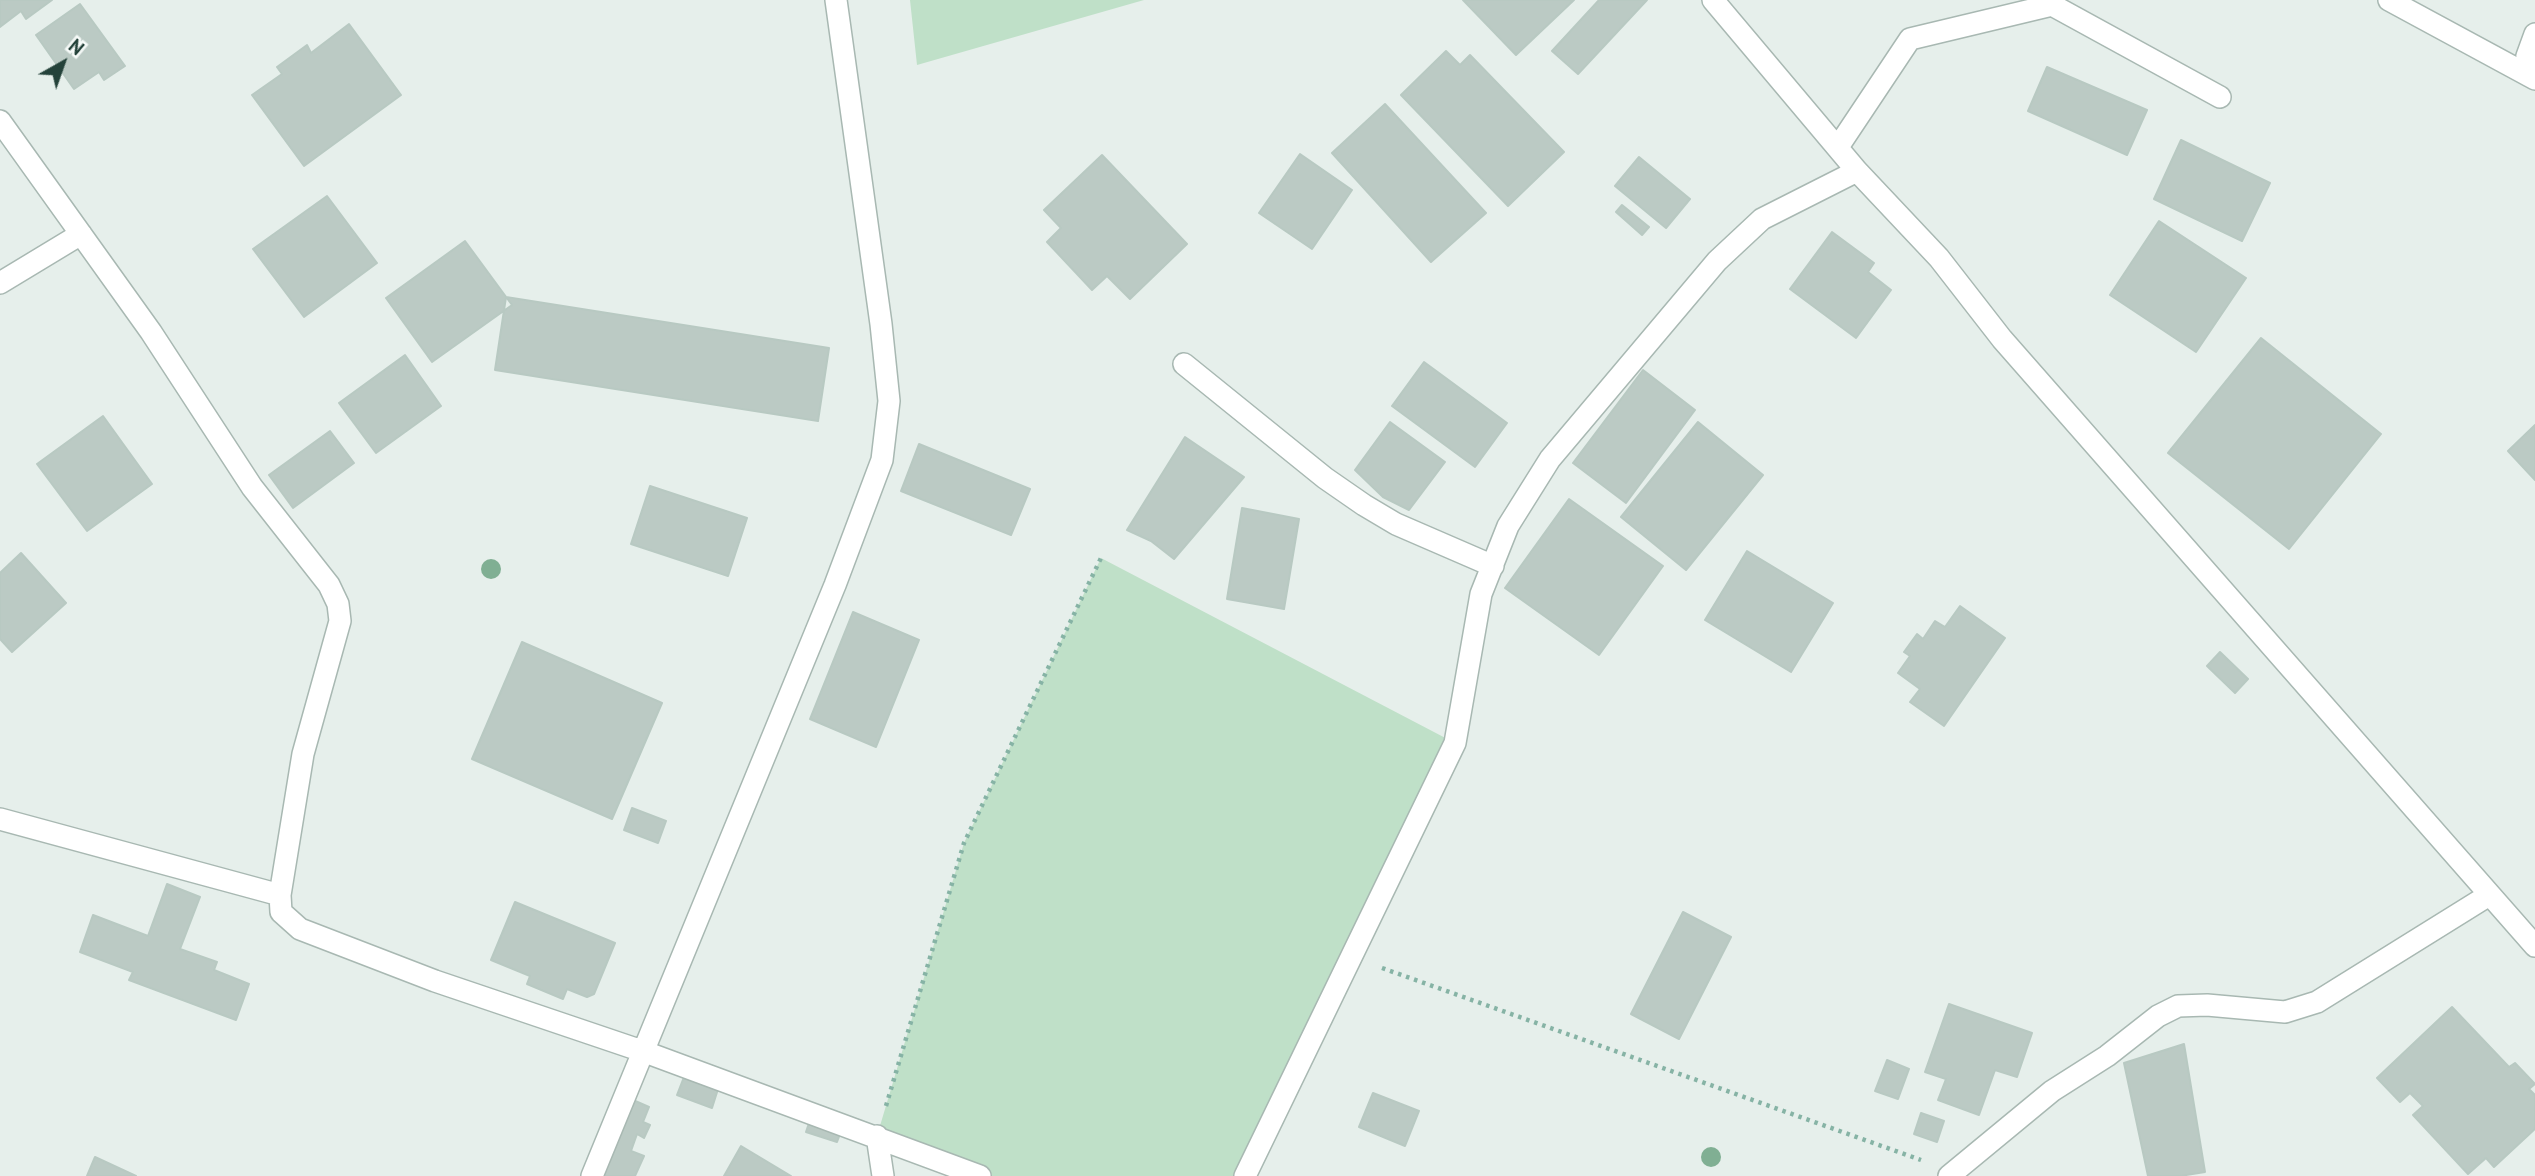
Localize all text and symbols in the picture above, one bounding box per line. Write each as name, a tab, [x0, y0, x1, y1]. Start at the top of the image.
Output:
north arrow	[28, 28, 98, 98]
text: N	[64, 34, 89, 60]

